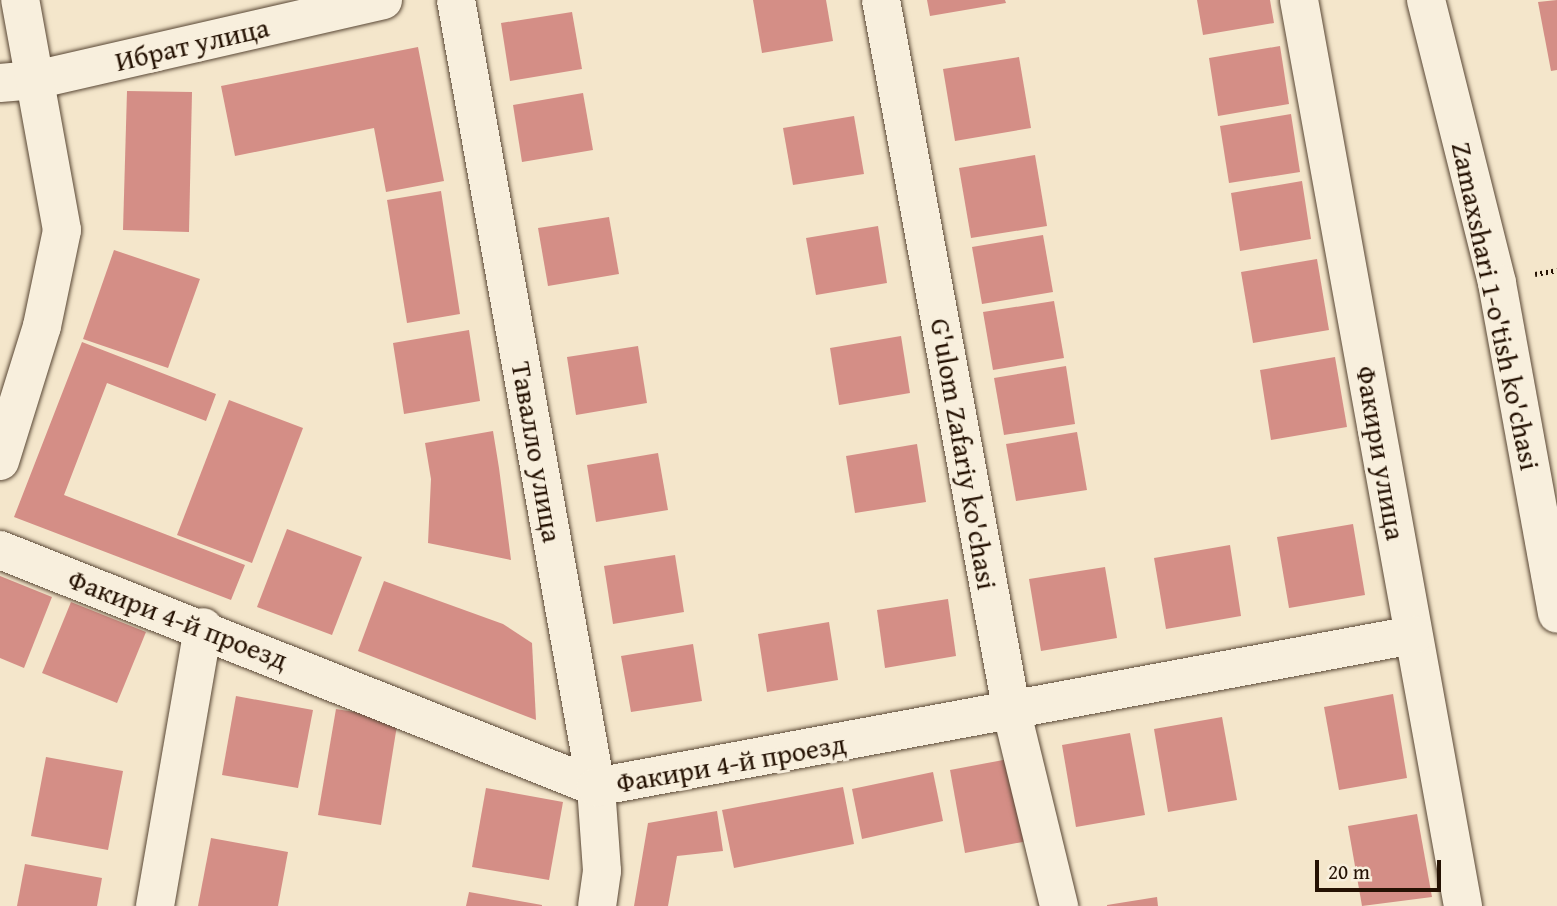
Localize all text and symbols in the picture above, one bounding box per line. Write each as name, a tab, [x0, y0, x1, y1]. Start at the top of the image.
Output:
street label: Ибрат улица	[112, 10, 272, 78]
street label: Zamaxshari 1-o'tish ko'chasi	[1445, 139, 1547, 473]
street label: G'ulom Zafariy ko'chasi	[924, 316, 1004, 592]
street label: Тавалло улица	[505, 359, 569, 545]
street label: Факири улица	[1349, 363, 1413, 543]
street label: Факири 4-й проезд	[64, 562, 292, 676]
street label: Факири 4-й проезд	[614, 726, 848, 800]
scale bar	[1319, 846, 1445, 890]
text: 20 m	[1328, 856, 1370, 887]

